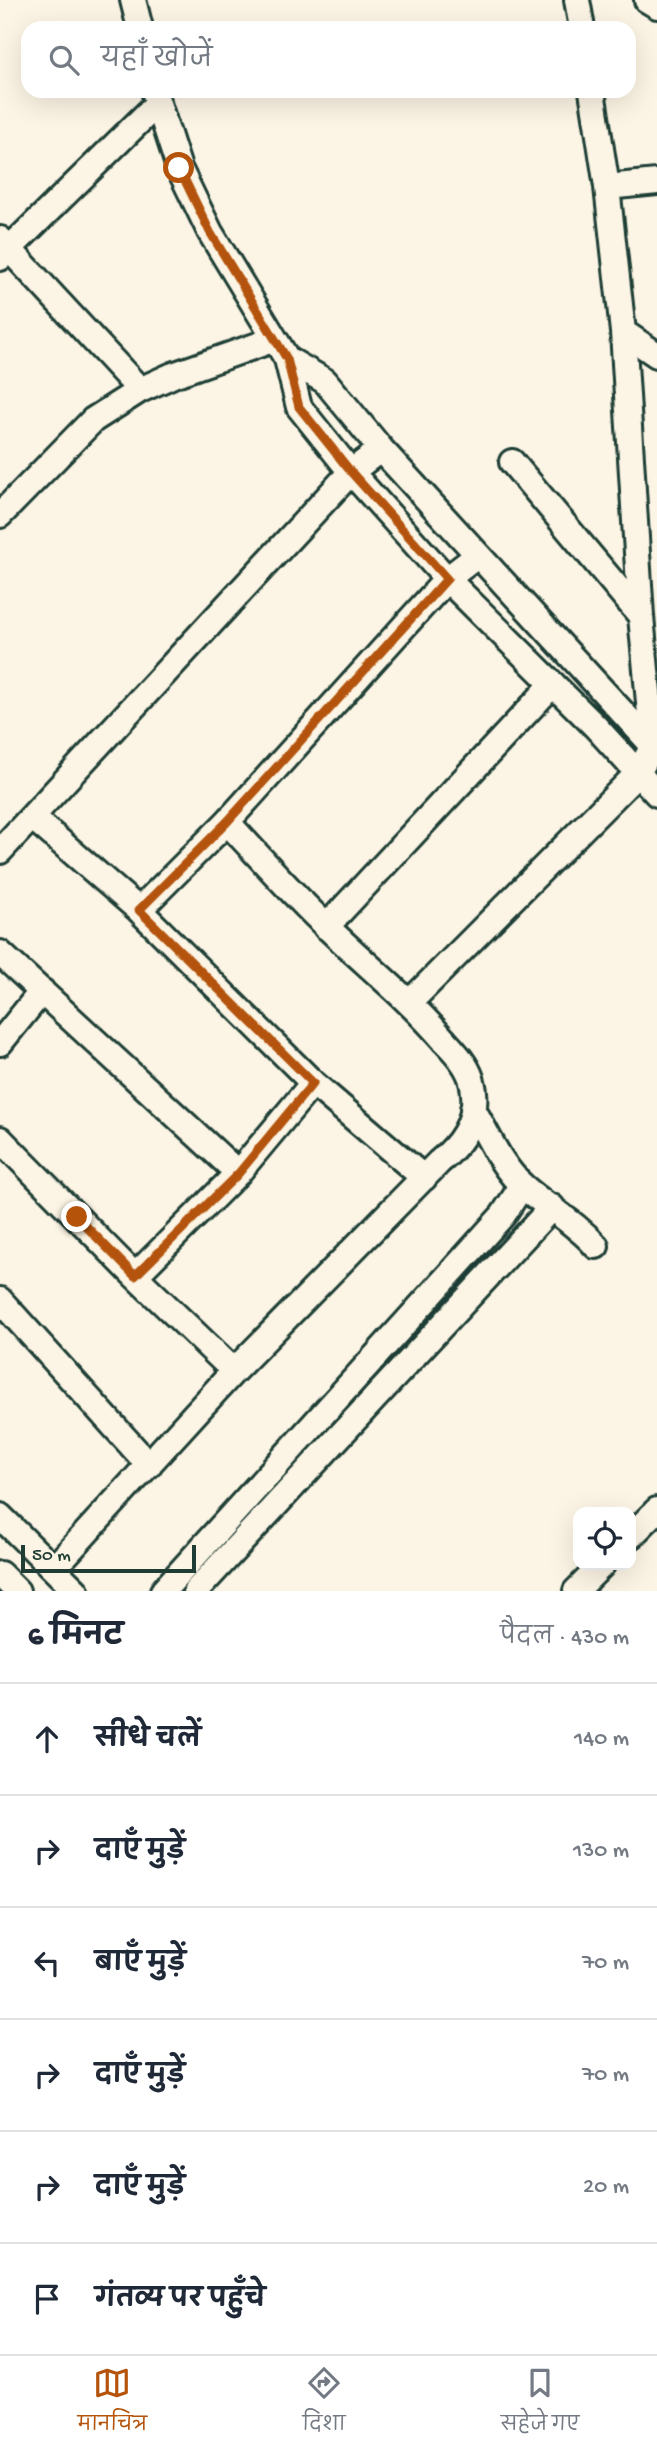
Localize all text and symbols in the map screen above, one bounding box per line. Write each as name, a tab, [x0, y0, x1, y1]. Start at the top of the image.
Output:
search box	[21, 21, 636, 98]
icon: search	[45, 41, 83, 79]
text: यहाँ खोजें	[101, 46, 212, 77]
route start	[163, 152, 194, 183]
route end	[61, 1201, 92, 1232]
map controls	[573, 1507, 636, 1570]
button: locate	[573, 1507, 636, 1570]
scale bar	[21, 1542, 196, 1574]
text: 50 m	[32, 1545, 71, 1568]
text: 6 मिनट	[28, 1621, 123, 1656]
text: पैदल · 430 m	[500, 1625, 629, 1652]
icon: ahead	[28, 1720, 66, 1758]
text: सीधे चलें	[95, 1726, 201, 1757]
text: 140 m	[574, 1726, 629, 1753]
icon: right	[28, 1832, 66, 1870]
text: दाएँ मुड़ें	[95, 1838, 185, 1869]
text: 130 m	[573, 1838, 629, 1865]
icon: left	[28, 1944, 66, 1982]
text: बाएँ मुड़ें	[95, 1950, 186, 1981]
text: 70 m	[582, 1950, 629, 1977]
icon: right	[28, 2056, 66, 2094]
text: दाएँ मुड़ें	[95, 2062, 185, 2093]
text: 70 m	[582, 2062, 629, 2089]
icon: right	[28, 2168, 66, 2206]
text: दाएँ मुड़ें	[95, 2174, 185, 2205]
text: 20 m	[583, 2174, 629, 2201]
icon: arrive	[28, 2280, 66, 2318]
text: गंतव्य पर पहुँचे	[95, 2286, 265, 2317]
tab: मानचित्र	[78, 2364, 147, 2444]
tab: दिशा	[303, 2364, 346, 2444]
tab: सहेजे गए	[501, 2364, 579, 2444]

